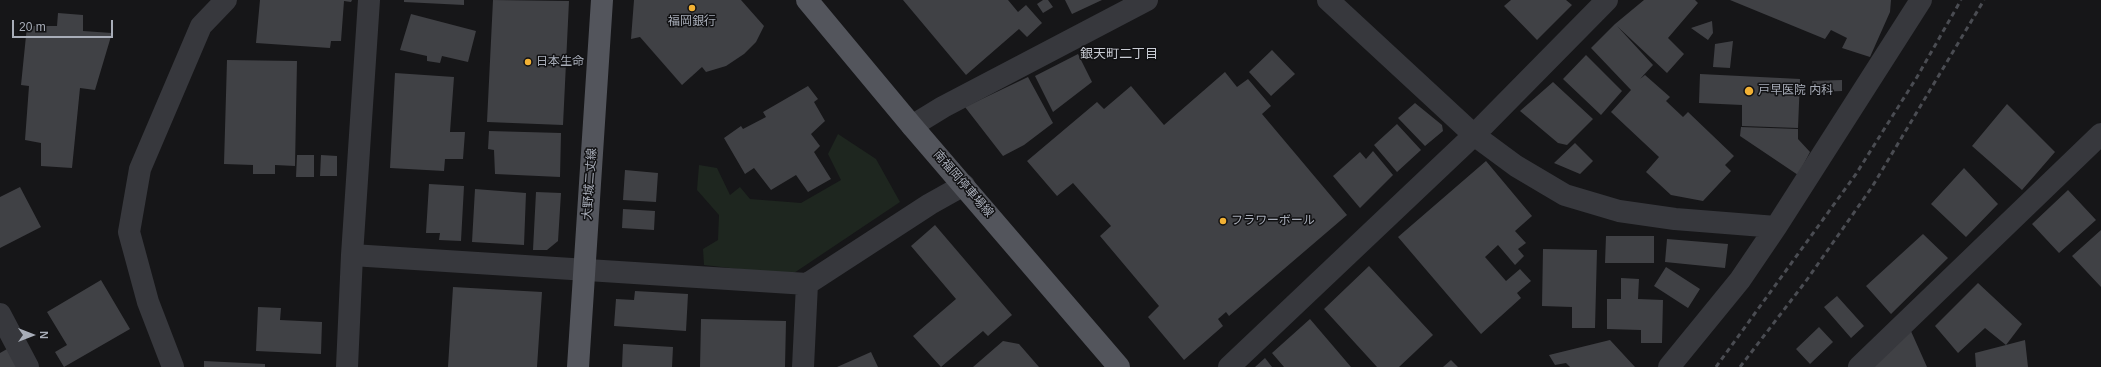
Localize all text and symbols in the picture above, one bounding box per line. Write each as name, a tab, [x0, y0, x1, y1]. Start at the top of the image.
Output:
marker: 福岡銀行	[687, 3, 697, 13]
scale bar	[14, 12, 115, 38]
place label: 福岡銀行	[668, 15, 716, 29]
text: 20 m	[19, 20, 46, 34]
district label: 銀天町二丁目	[1080, 46, 1158, 62]
place label: 日本生命	[536, 55, 584, 69]
marker: 日本生命	[523, 57, 533, 67]
place label: 戸早医院 内科	[1758, 84, 1833, 98]
marker: 戸早医院 内科	[1743, 85, 1755, 97]
street label: 大野城二丈線	[580, 148, 600, 220]
street label: 南福岡停車場線	[930, 148, 996, 220]
place label: フラワーボール	[1231, 214, 1315, 228]
marker: フラワーボール	[1218, 216, 1228, 226]
north arrow	[12, 315, 52, 355]
text: N	[38, 331, 50, 339]

